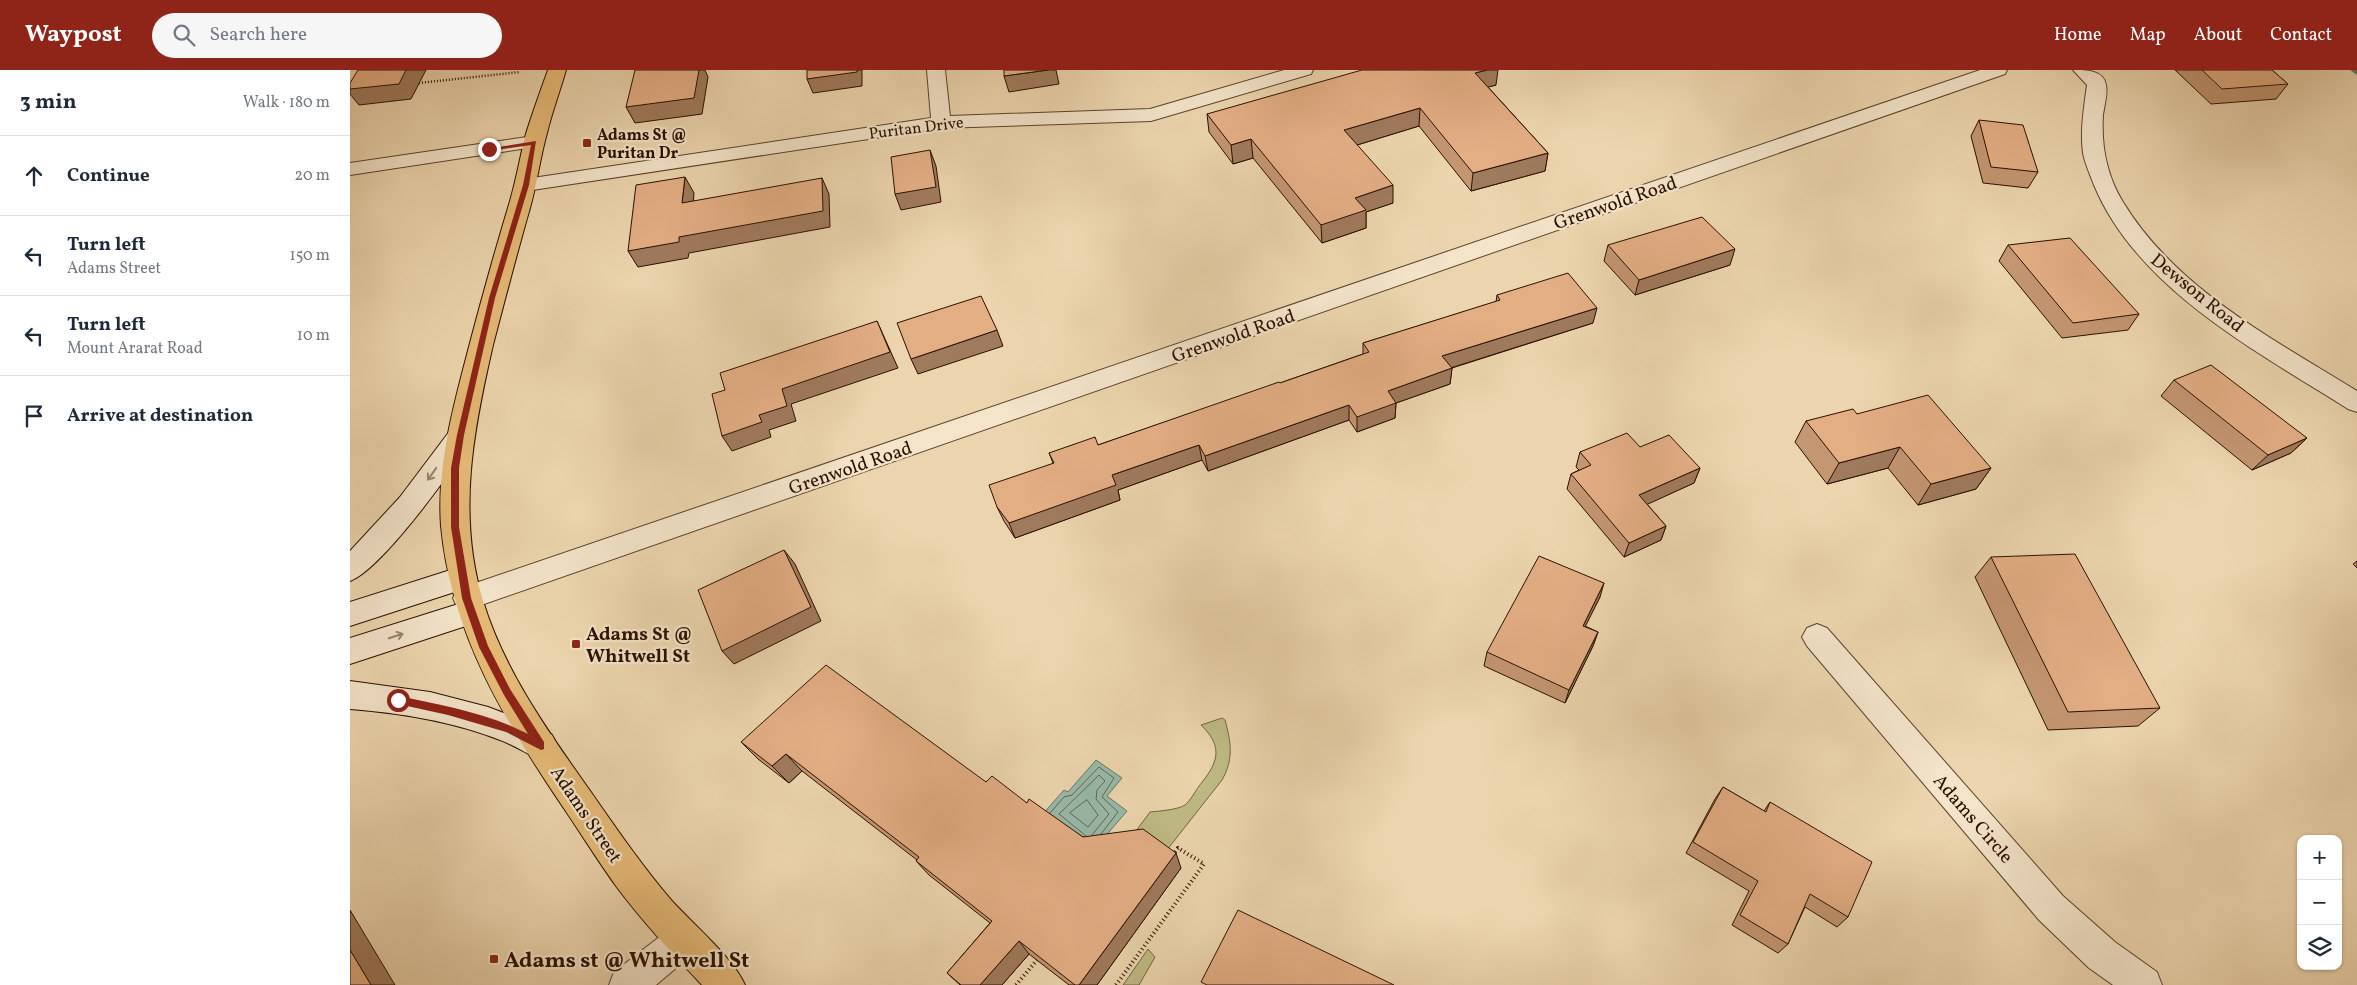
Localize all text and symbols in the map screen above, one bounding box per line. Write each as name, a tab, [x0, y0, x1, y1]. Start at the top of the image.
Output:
search box	[152, 13, 502, 58]
text: Waypost	[25, 18, 122, 52]
icon: search	[170, 21, 198, 49]
text: Search here	[210, 22, 307, 48]
text: Home	[2054, 23, 2102, 48]
text: Map	[2130, 23, 2166, 48]
text: About	[2194, 23, 2242, 48]
text: Contact	[2270, 23, 2332, 48]
text: 3 min	[20, 88, 76, 117]
text: Walk · 180 m	[243, 92, 330, 114]
street label: Puritan Drive	[868, 112, 965, 146]
place label: Adams St @ Puritan Dr	[597, 125, 687, 165]
marker: Adams St @ Puritan Dr	[581, 137, 593, 149]
route end	[478, 138, 501, 161]
icon: ahead	[20, 162, 48, 190]
text: Continue	[67, 163, 150, 189]
text: 20 m	[295, 165, 330, 187]
street label: Grenwold Road	[1550, 171, 1681, 237]
text: Turn left	[67, 232, 146, 258]
icon: left	[20, 242, 48, 270]
text: 150 m	[289, 245, 330, 267]
street label: Dewson Road	[2144, 248, 2249, 339]
text: Adams Street	[67, 258, 161, 280]
street label: Grenwold Road	[1168, 304, 1299, 370]
text: Turn left	[67, 312, 146, 338]
icon: left	[20, 322, 48, 350]
text: 10 m	[297, 325, 330, 347]
text: Mount Ararat Road	[67, 338, 203, 360]
icon: arrive	[20, 402, 48, 430]
text: Arrive at destination	[67, 403, 253, 429]
street label: Grenwold Road	[785, 436, 916, 502]
one-way arrow	[427, 467, 438, 481]
place label: Adams St @ Whitwell St	[586, 622, 692, 670]
one-way arrow	[388, 631, 404, 641]
marker: Adams St @ Whitwell St	[570, 638, 582, 650]
route start	[387, 689, 410, 712]
street label: Adams Street	[543, 762, 628, 869]
street label: Adams Circle	[1926, 769, 2019, 870]
map controls	[2297, 835, 2342, 970]
button: +	[2297, 835, 2342, 880]
button: −	[2297, 880, 2342, 925]
button: layers	[2297, 925, 2342, 970]
place label: Adams st @ Whitwell St	[504, 946, 749, 977]
marker: Adams st @ Whitwell St	[488, 953, 500, 965]

